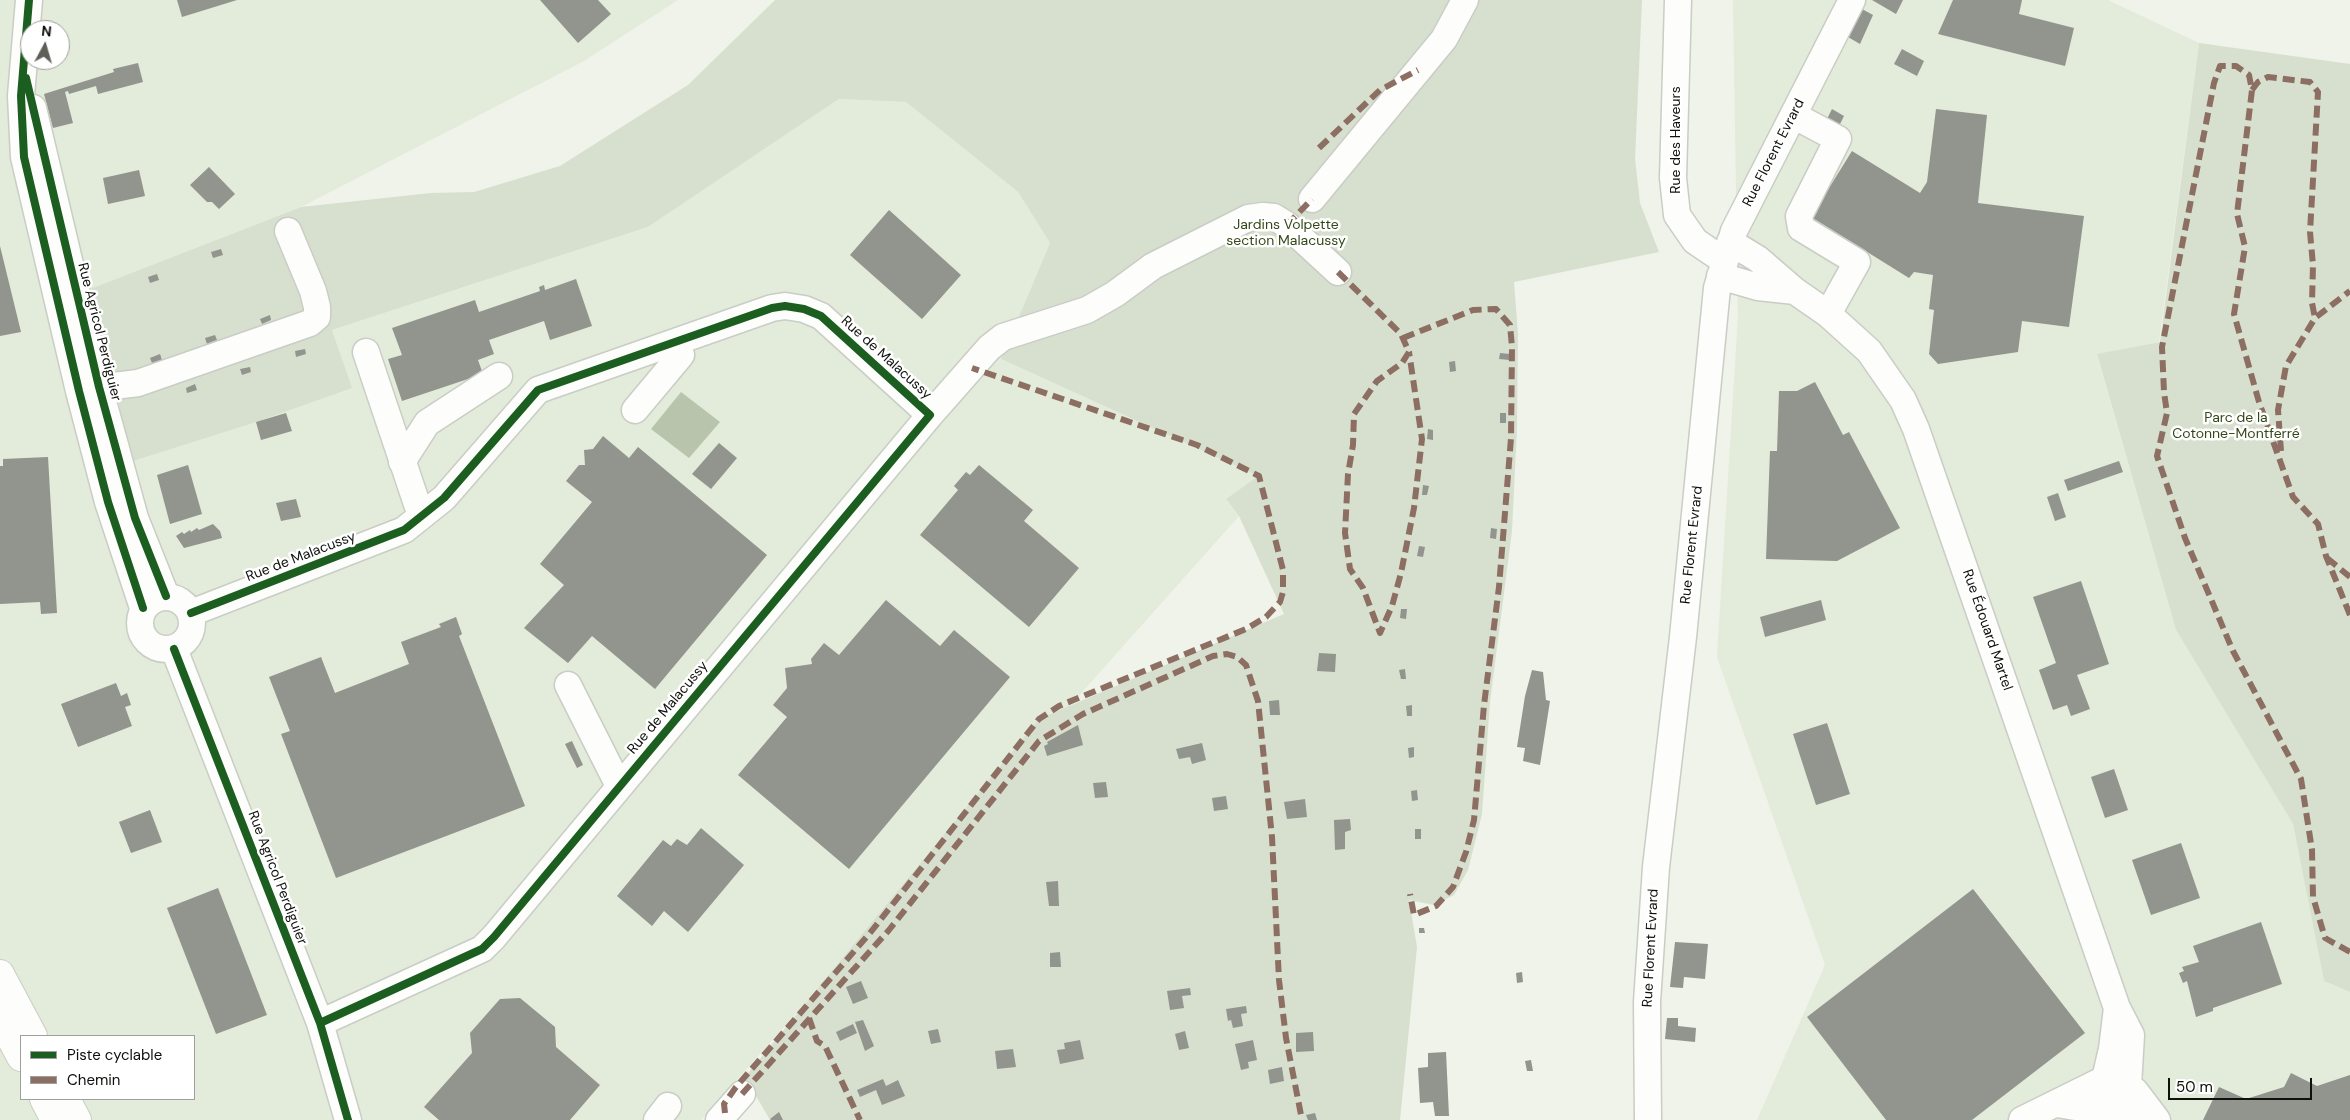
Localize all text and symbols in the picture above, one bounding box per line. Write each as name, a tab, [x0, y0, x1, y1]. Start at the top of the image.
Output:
north arrow	[20, 20, 70, 70]
text: N	[40, 22, 52, 41]
street label: Rue des Haveurs	[1668, 86, 1684, 194]
street label: Rue Florent Evrard	[1740, 96, 1808, 210]
park label: Jardins Volpette section Malacussy	[1226, 217, 1346, 250]
street label: Rue Agricol Perdiguier	[74, 261, 124, 403]
street label: Rue de Malacussy	[837, 313, 935, 403]
park label: Parc de la Cotonne-Montferré	[2172, 410, 2300, 442]
street label: Rue Florent Evrard	[1677, 485, 1707, 605]
street label: Rue de Malacussy	[244, 528, 358, 586]
street label: Rue Édouard Martel	[1958, 567, 2016, 693]
street label: Rue de Malacussy	[624, 658, 712, 758]
street label: Rue Agricol Perdiguier	[244, 809, 310, 947]
street label: Rue Florent Evrard	[1640, 888, 1662, 1008]
legend	[20, 1035, 195, 1100]
text: Piste cyclable	[67, 1045, 162, 1065]
scale bar	[2170, 1068, 2314, 1100]
text: Chemin	[67, 1070, 120, 1090]
text: 50 m	[2176, 1077, 2213, 1097]

